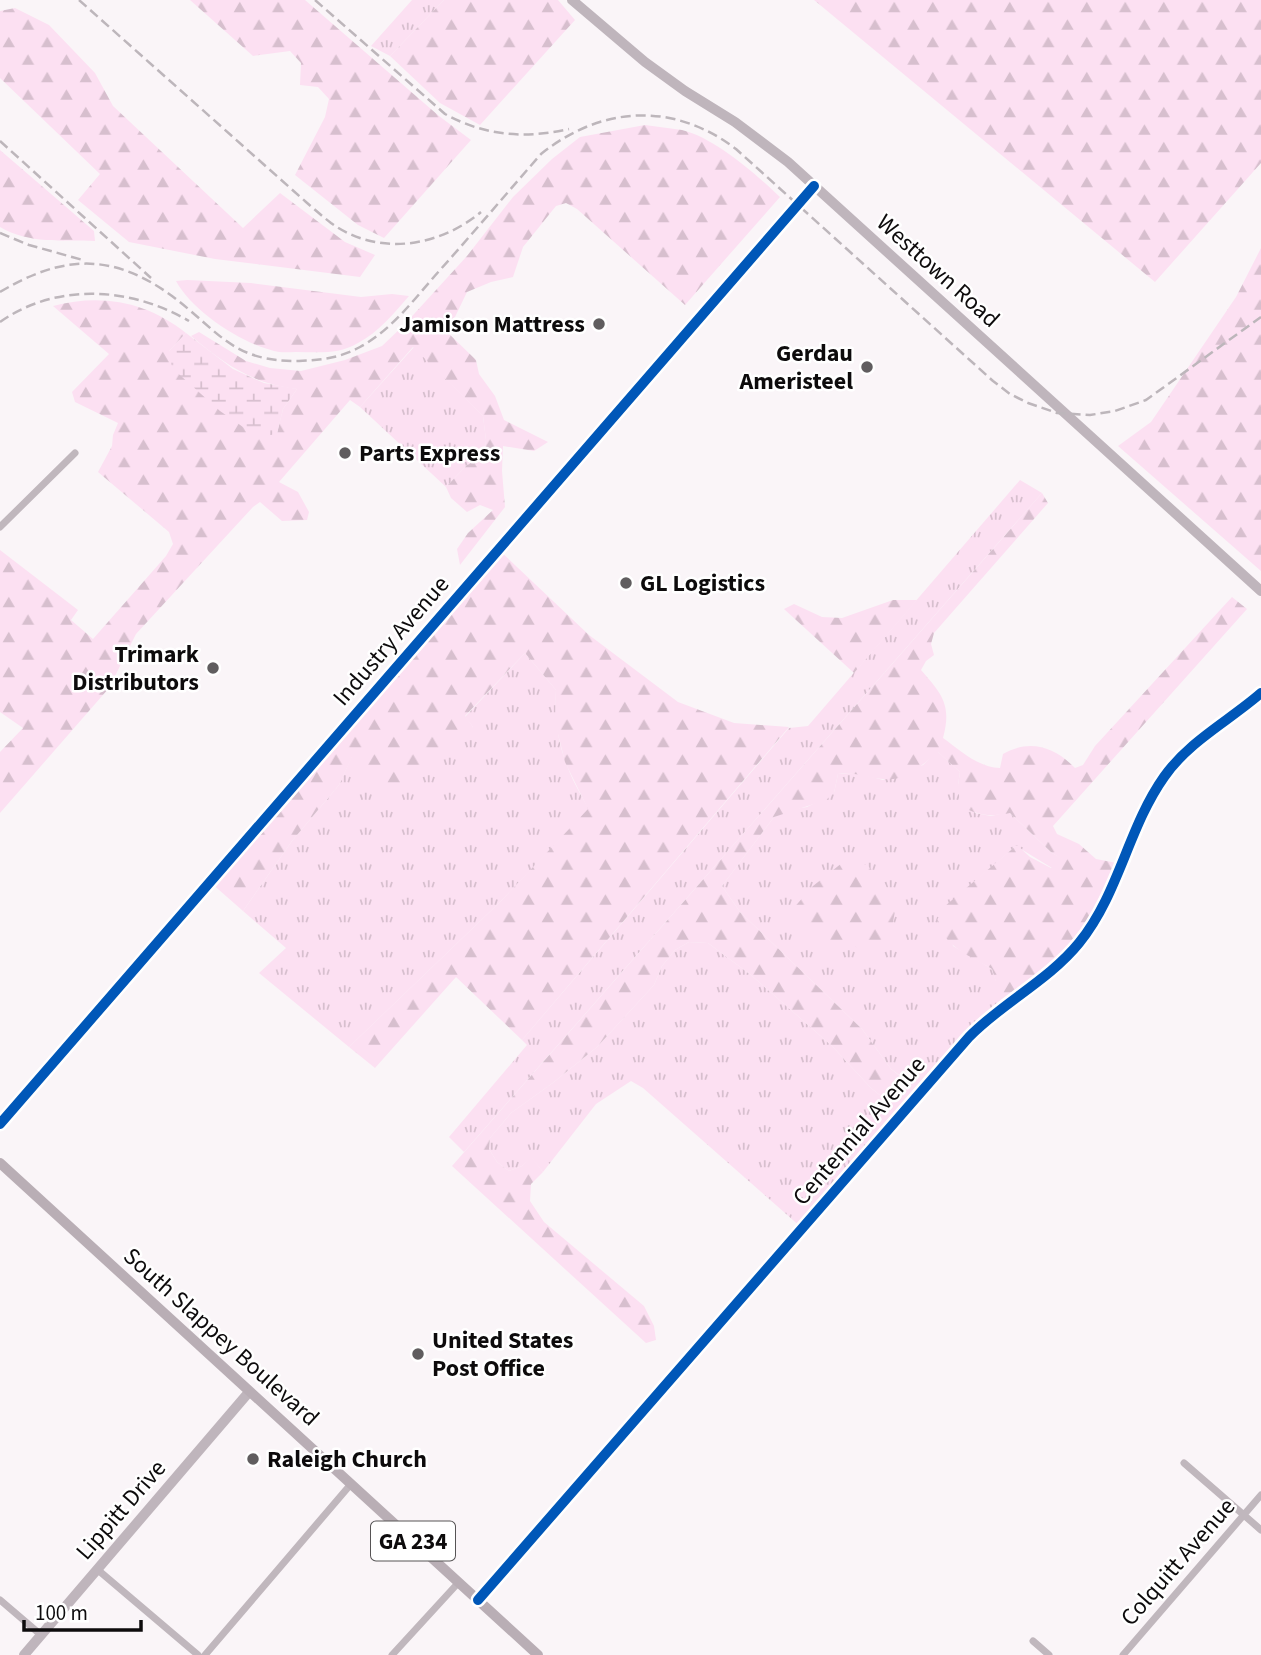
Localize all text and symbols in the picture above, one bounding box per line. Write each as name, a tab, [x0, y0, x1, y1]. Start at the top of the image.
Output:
street label: Westtown Road	[869, 206, 1007, 336]
place label: Jamison Mattress	[399, 307, 585, 342]
marker: Jamison Mattress	[591, 316, 607, 332]
place label: Gerdau Ameristeel	[738, 336, 853, 399]
marker: Gerdau Ameristeel	[859, 359, 875, 375]
place label: Parts Express	[359, 436, 500, 471]
marker: Parts Express	[337, 445, 353, 461]
place label: GL Logistics	[640, 566, 765, 601]
street label: Industry Avenue	[325, 568, 457, 714]
marker: GL Logistics	[618, 575, 634, 591]
place label: Trimark Distributors	[72, 637, 200, 700]
marker: Trimark Distributors	[205, 660, 221, 676]
street label: Centennial Avenue	[784, 1049, 934, 1213]
street label: South Slappey Boulevard	[115, 1239, 327, 1435]
place label: United States Post Office	[432, 1323, 573, 1386]
marker: United States Post Office	[410, 1346, 426, 1362]
place label: Raleigh Church	[267, 1442, 427, 1477]
marker: Raleigh Church	[245, 1451, 261, 1467]
street label: Lippitt Drive	[68, 1452, 174, 1568]
street label: Colquitt Avenue	[1112, 1490, 1244, 1634]
road number: GA 234	[371, 1522, 455, 1560]
scale bar	[24, 1588, 142, 1632]
text: 100 m	[35, 1598, 88, 1628]

